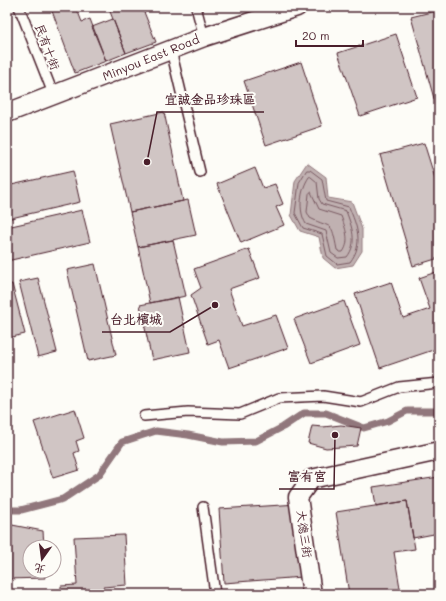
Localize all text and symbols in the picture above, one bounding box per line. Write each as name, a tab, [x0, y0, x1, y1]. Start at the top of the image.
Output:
street label: 民有十街	[32, 21, 64, 72]
scale bar	[296, 22, 363, 48]
text: 20 m	[302, 27, 330, 43]
street label: Minyou East Road	[100, 30, 202, 84]
callout: 宜誠金品珍珠區	[157, 87, 264, 112]
text: 宜誠金品珍珠區	[164, 90, 256, 107]
callout: 台北檳城	[102, 307, 170, 332]
text: 台北檳城	[110, 310, 162, 327]
callout: 富有宮	[279, 464, 334, 489]
text: 富有宮	[287, 467, 327, 484]
street label: 大德三街	[294, 509, 316, 559]
north arrow	[22, 539, 62, 579]
text: 北	[32, 561, 47, 578]

